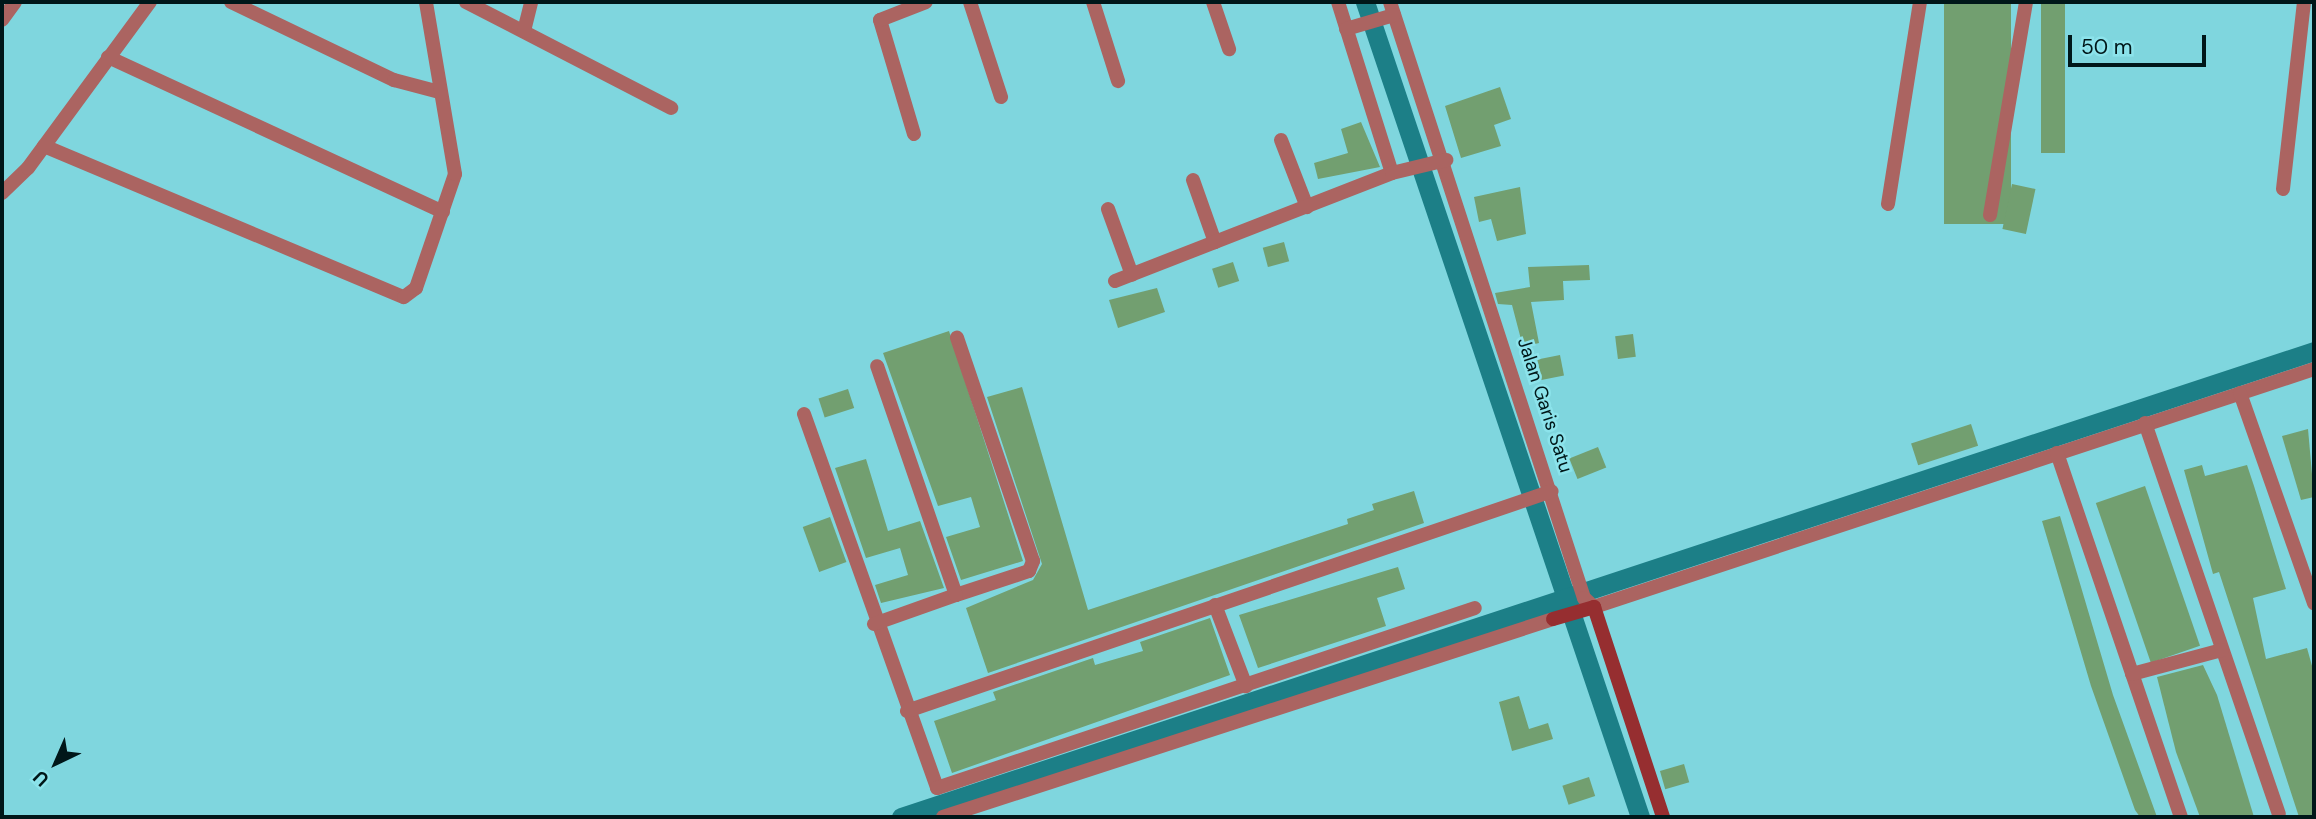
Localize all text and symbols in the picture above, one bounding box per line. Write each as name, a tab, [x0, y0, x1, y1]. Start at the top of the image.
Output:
scale bar	[2071, 21, 2209, 65]
text: 50 m	[2081, 33, 2132, 61]
street label: Jalan Garis Satu	[1512, 335, 1578, 475]
north arrow	[21, 728, 91, 798]
text: U	[28, 765, 54, 792]

